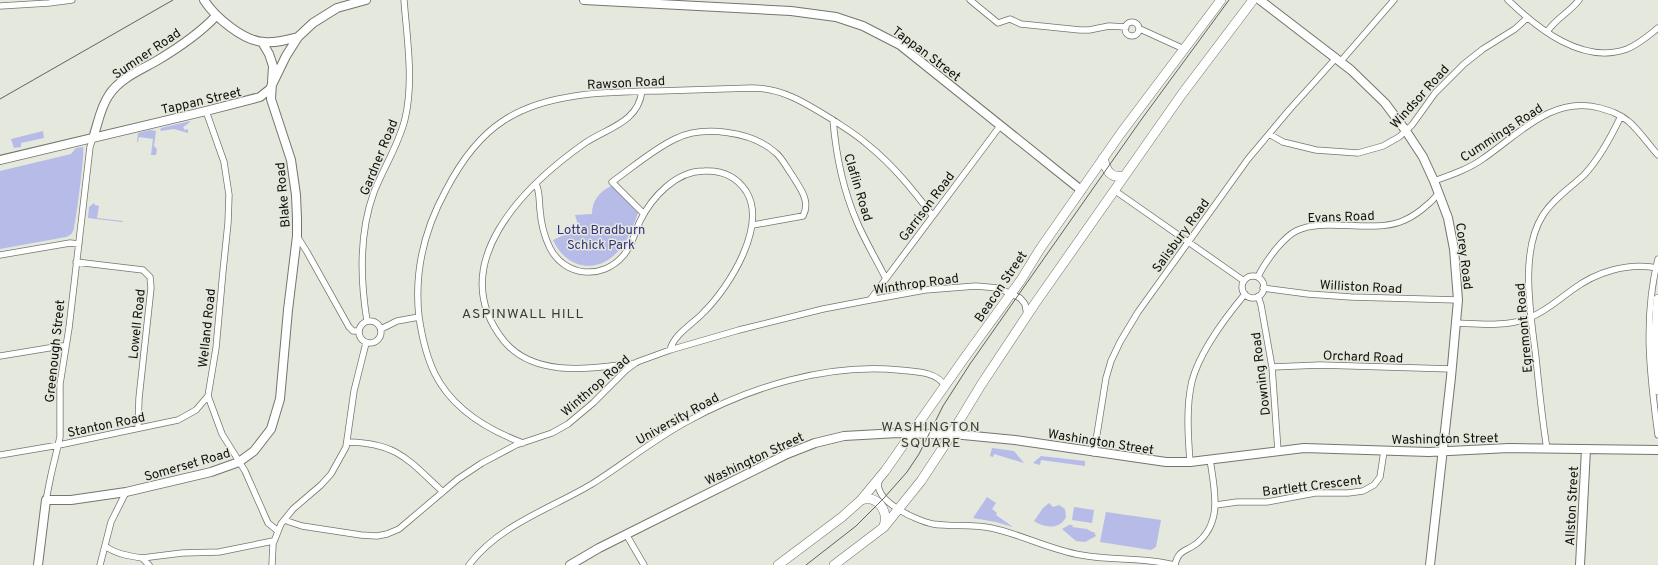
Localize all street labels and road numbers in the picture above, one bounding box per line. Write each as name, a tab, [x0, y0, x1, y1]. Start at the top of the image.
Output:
street label: Tappan Street	[888, 24, 963, 86]
street label: Sumner Road	[110, 26, 184, 83]
street label: Windsor Road	[1388, 62, 1453, 133]
street label: Rawson Road	[587, 74, 666, 94]
street label: Tappan Street	[160, 85, 243, 119]
street label: Cummings Road	[1458, 101, 1546, 166]
street label: Gardner Road	[357, 117, 402, 198]
street label: Claflin Road	[839, 152, 875, 223]
street label: Blake Road	[273, 162, 295, 228]
street label: Garrison Road	[896, 169, 959, 245]
street label: Salisbury Road	[1149, 196, 1214, 276]
street label: Evans Road	[1307, 209, 1375, 227]
street label: Corey Road	[1451, 222, 1475, 291]
street label: Beacon Street	[972, 248, 1031, 326]
street label: Winthrop Road	[873, 271, 960, 299]
street label: Williston Road	[1319, 278, 1403, 298]
street label: Egremont Road	[1513, 282, 1537, 373]
street label: Lowell Road	[126, 288, 150, 360]
street label: Welland Road	[196, 288, 220, 369]
street label: Greenough Street	[43, 299, 69, 404]
street label: Downing Road	[1249, 331, 1275, 416]
street label: Orchard Road	[1322, 349, 1403, 367]
street label: Winthrop Road	[559, 352, 634, 421]
street label: University Road	[634, 390, 722, 449]
street label: Stanton Road	[66, 410, 147, 442]
street label: Washington Street	[1047, 427, 1155, 459]
street label: Washington Street	[703, 430, 807, 490]
street label: Washington Street	[1391, 431, 1499, 449]
street label: Somerset Road	[143, 446, 232, 486]
street label: Allston Street	[1563, 466, 1583, 546]
street label: Bartlett Crescent	[1262, 473, 1363, 501]

